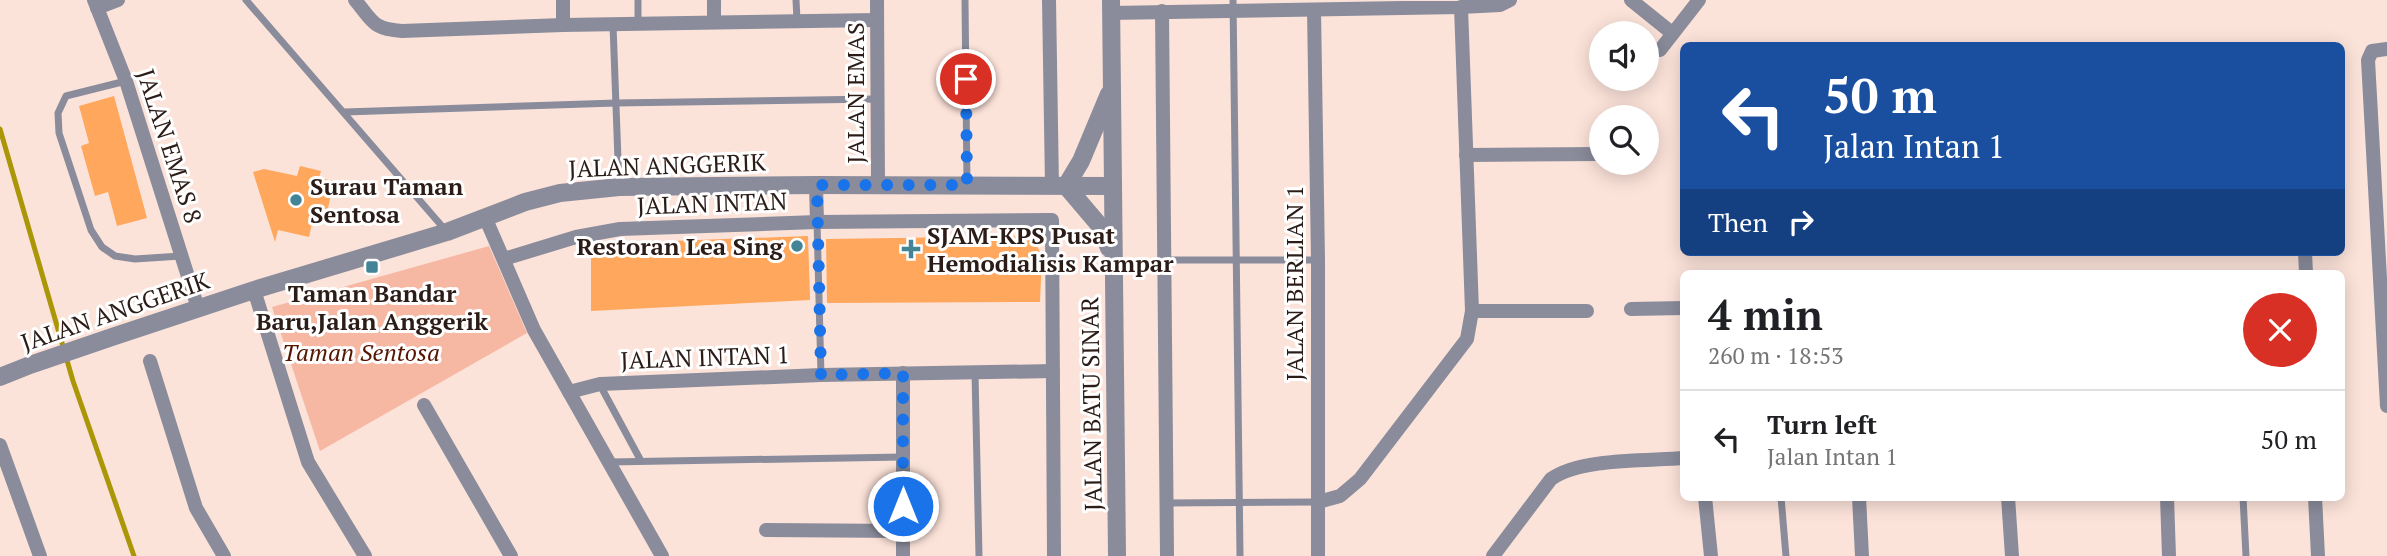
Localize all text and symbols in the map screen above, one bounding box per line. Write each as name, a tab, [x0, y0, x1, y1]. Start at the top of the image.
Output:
map controls	[1589, 21, 1659, 175]
button: sound	[1589, 21, 1659, 91]
street label: JALAN EMAS	[839, 22, 871, 164]
pin	[936, 49, 996, 109]
icon: arrive	[947, 60, 985, 98]
text: 50 m	[1823, 62, 1937, 127]
street label: JALAN EMAS 8	[130, 65, 210, 227]
icon: left	[1708, 70, 1799, 161]
button: search	[1589, 105, 1659, 175]
text: Jalan Intan 1	[1823, 125, 2005, 167]
street label: JALAN ANGGERIK	[568, 146, 767, 184]
place label: Surau Taman Sentosa	[310, 170, 464, 230]
street label: JALAN INTAN	[636, 184, 788, 222]
street label: JALAN BERLIAN 1	[1278, 185, 1310, 381]
marker: Surau Taman Sentosa	[288, 192, 304, 208]
icon: right	[1782, 203, 1820, 241]
text: Then	[1708, 205, 1768, 239]
place label: SJAM-KPS Pusat Hemodialisis Kampar	[927, 219, 1174, 279]
place label: Restoran Lea Sing	[577, 230, 783, 262]
marker: Restoran Lea Sing	[789, 238, 805, 254]
marker: SJAM-KPS Pusat Hemodialisis Kampar	[901, 239, 921, 259]
marker: Taman Bandar Baru,Jalan Anggerik	[364, 259, 380, 275]
street label: JALAN ANGGERIK	[17, 264, 214, 358]
place label: Taman Bandar Baru,Jalan Anggerik	[256, 277, 488, 337]
text: 4 min	[1708, 286, 1823, 342]
button: close	[2243, 293, 2317, 367]
street label: JALAN BATU SINAR	[1073, 296, 1109, 511]
park label: Taman Sentosa	[282, 336, 440, 368]
street label: JALAN INTAN 1	[620, 338, 790, 376]
text: 260 m · 18:53	[1708, 340, 1843, 371]
text: Turn left	[1767, 407, 1877, 441]
icon: left	[1708, 420, 1746, 458]
text: 50 m	[2261, 422, 2317, 456]
text: Jalan Intan 1	[1767, 441, 1898, 472]
position arrow	[866, 469, 940, 543]

